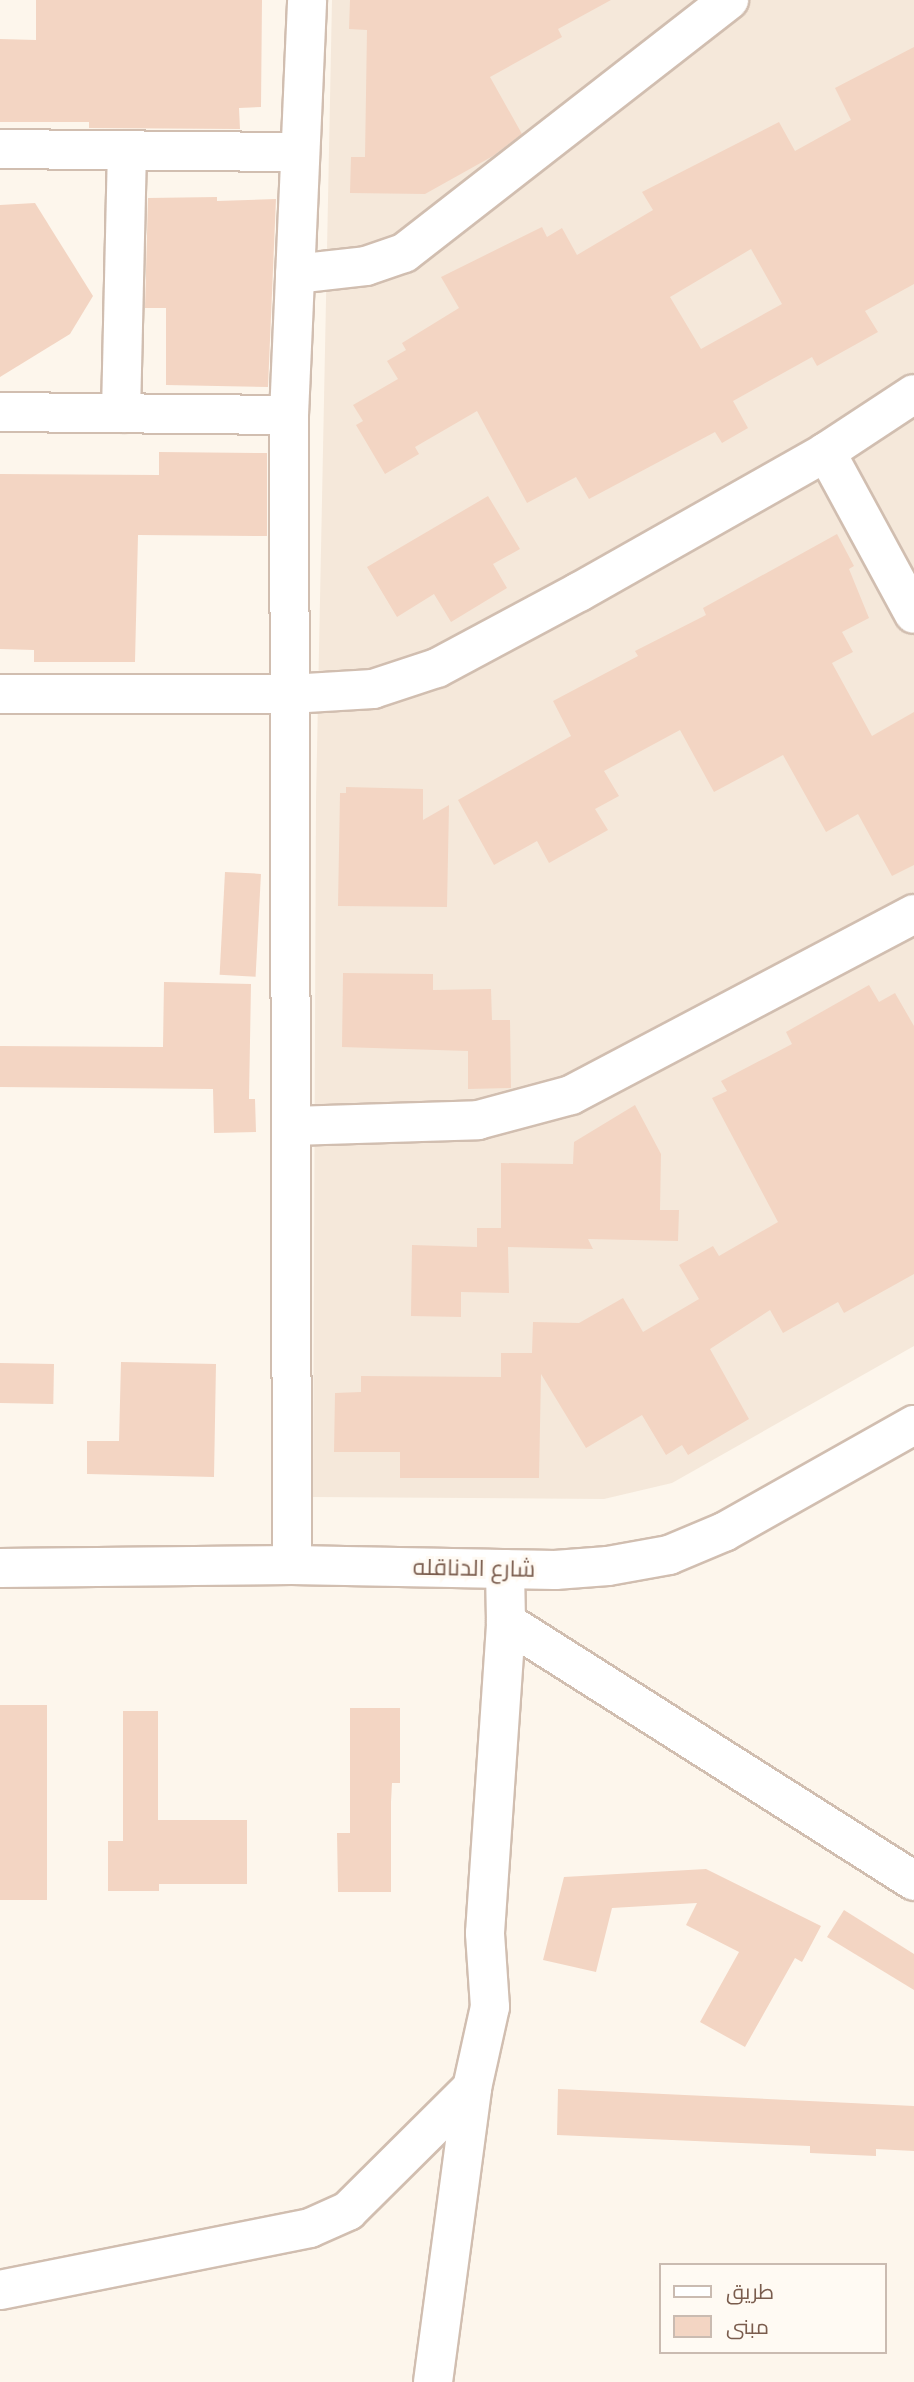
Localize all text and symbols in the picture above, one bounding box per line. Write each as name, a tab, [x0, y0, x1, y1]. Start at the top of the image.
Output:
street label: شارع الدناقله	[413, 1553, 535, 1583]
legend	[659, 2263, 886, 2354]
text: طريق	[726, 2278, 774, 2305]
text: مبنى	[726, 2313, 769, 2340]

